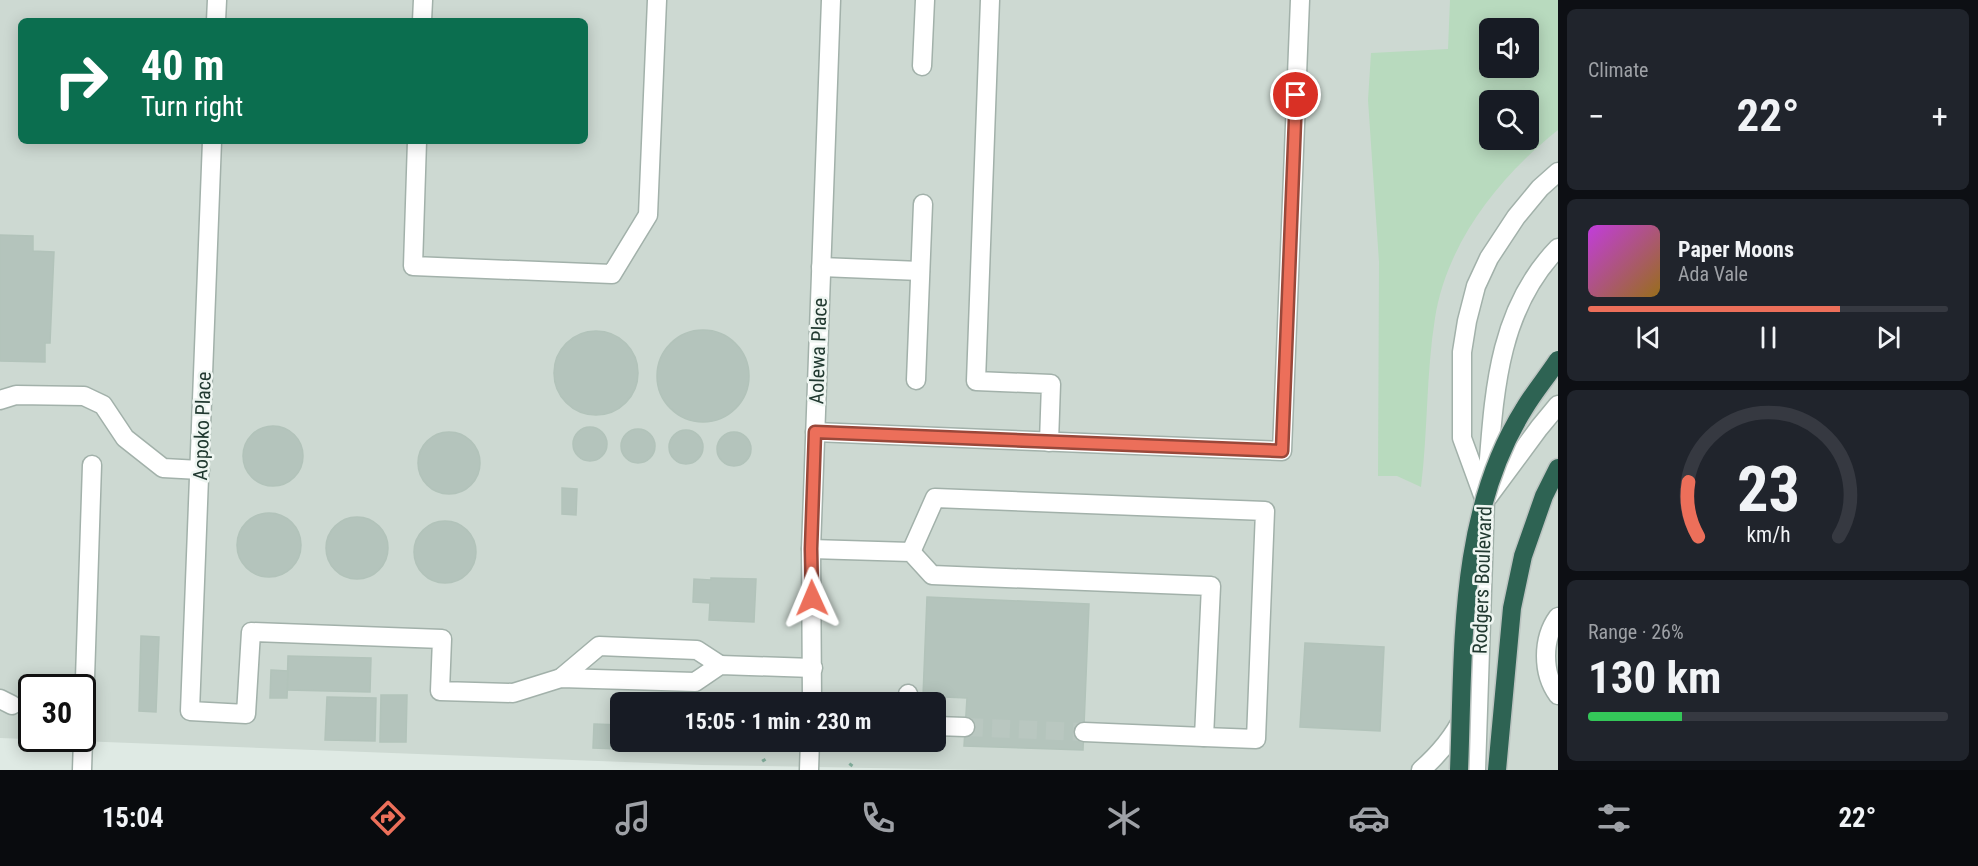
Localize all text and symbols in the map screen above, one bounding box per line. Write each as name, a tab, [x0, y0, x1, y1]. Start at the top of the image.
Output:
map controls	[1479, 18, 1539, 150]
button: sound	[1479, 18, 1539, 78]
text: 40 m	[141, 41, 224, 90]
icon: right	[42, 42, 120, 120]
text: Climate	[1588, 58, 1648, 82]
pin	[1270, 69, 1321, 120]
icon: arrive	[1279, 78, 1312, 111]
text: 22°	[1737, 89, 1800, 142]
button: search	[1479, 90, 1539, 150]
text: Turn right	[141, 91, 243, 123]
text: −	[1588, 97, 1605, 136]
text: +	[1932, 97, 1948, 136]
text: Paper Moons	[1678, 237, 1794, 262]
text: Ada Vale	[1678, 262, 1748, 286]
street label: Aolewa Place	[804, 297, 832, 405]
icon: previous	[1632, 321, 1665, 354]
icon: pause	[1752, 321, 1785, 354]
icon: next	[1872, 321, 1905, 354]
street label: Aopoko Place	[188, 371, 216, 481]
text: 23	[1736, 453, 1800, 526]
street label: Rodgers Boulevard	[1467, 506, 1497, 654]
text: km/h	[1746, 523, 1790, 548]
position arrow	[780, 566, 844, 630]
text: Range · 26%	[1588, 620, 1684, 644]
text: 130 km	[1588, 651, 1721, 704]
speed limit sign: 30	[18, 674, 96, 752]
text: 15:05 · 1 min · 230 m	[685, 709, 871, 734]
icon: directions	[367, 797, 409, 839]
icon: music	[612, 797, 654, 839]
icon: phone	[857, 797, 899, 839]
icon: climate	[1103, 797, 1145, 839]
icon: car	[1348, 797, 1390, 839]
icon: filters	[1593, 797, 1635, 839]
text: 15:04	[102, 802, 164, 834]
text: 22°	[1838, 802, 1876, 834]

